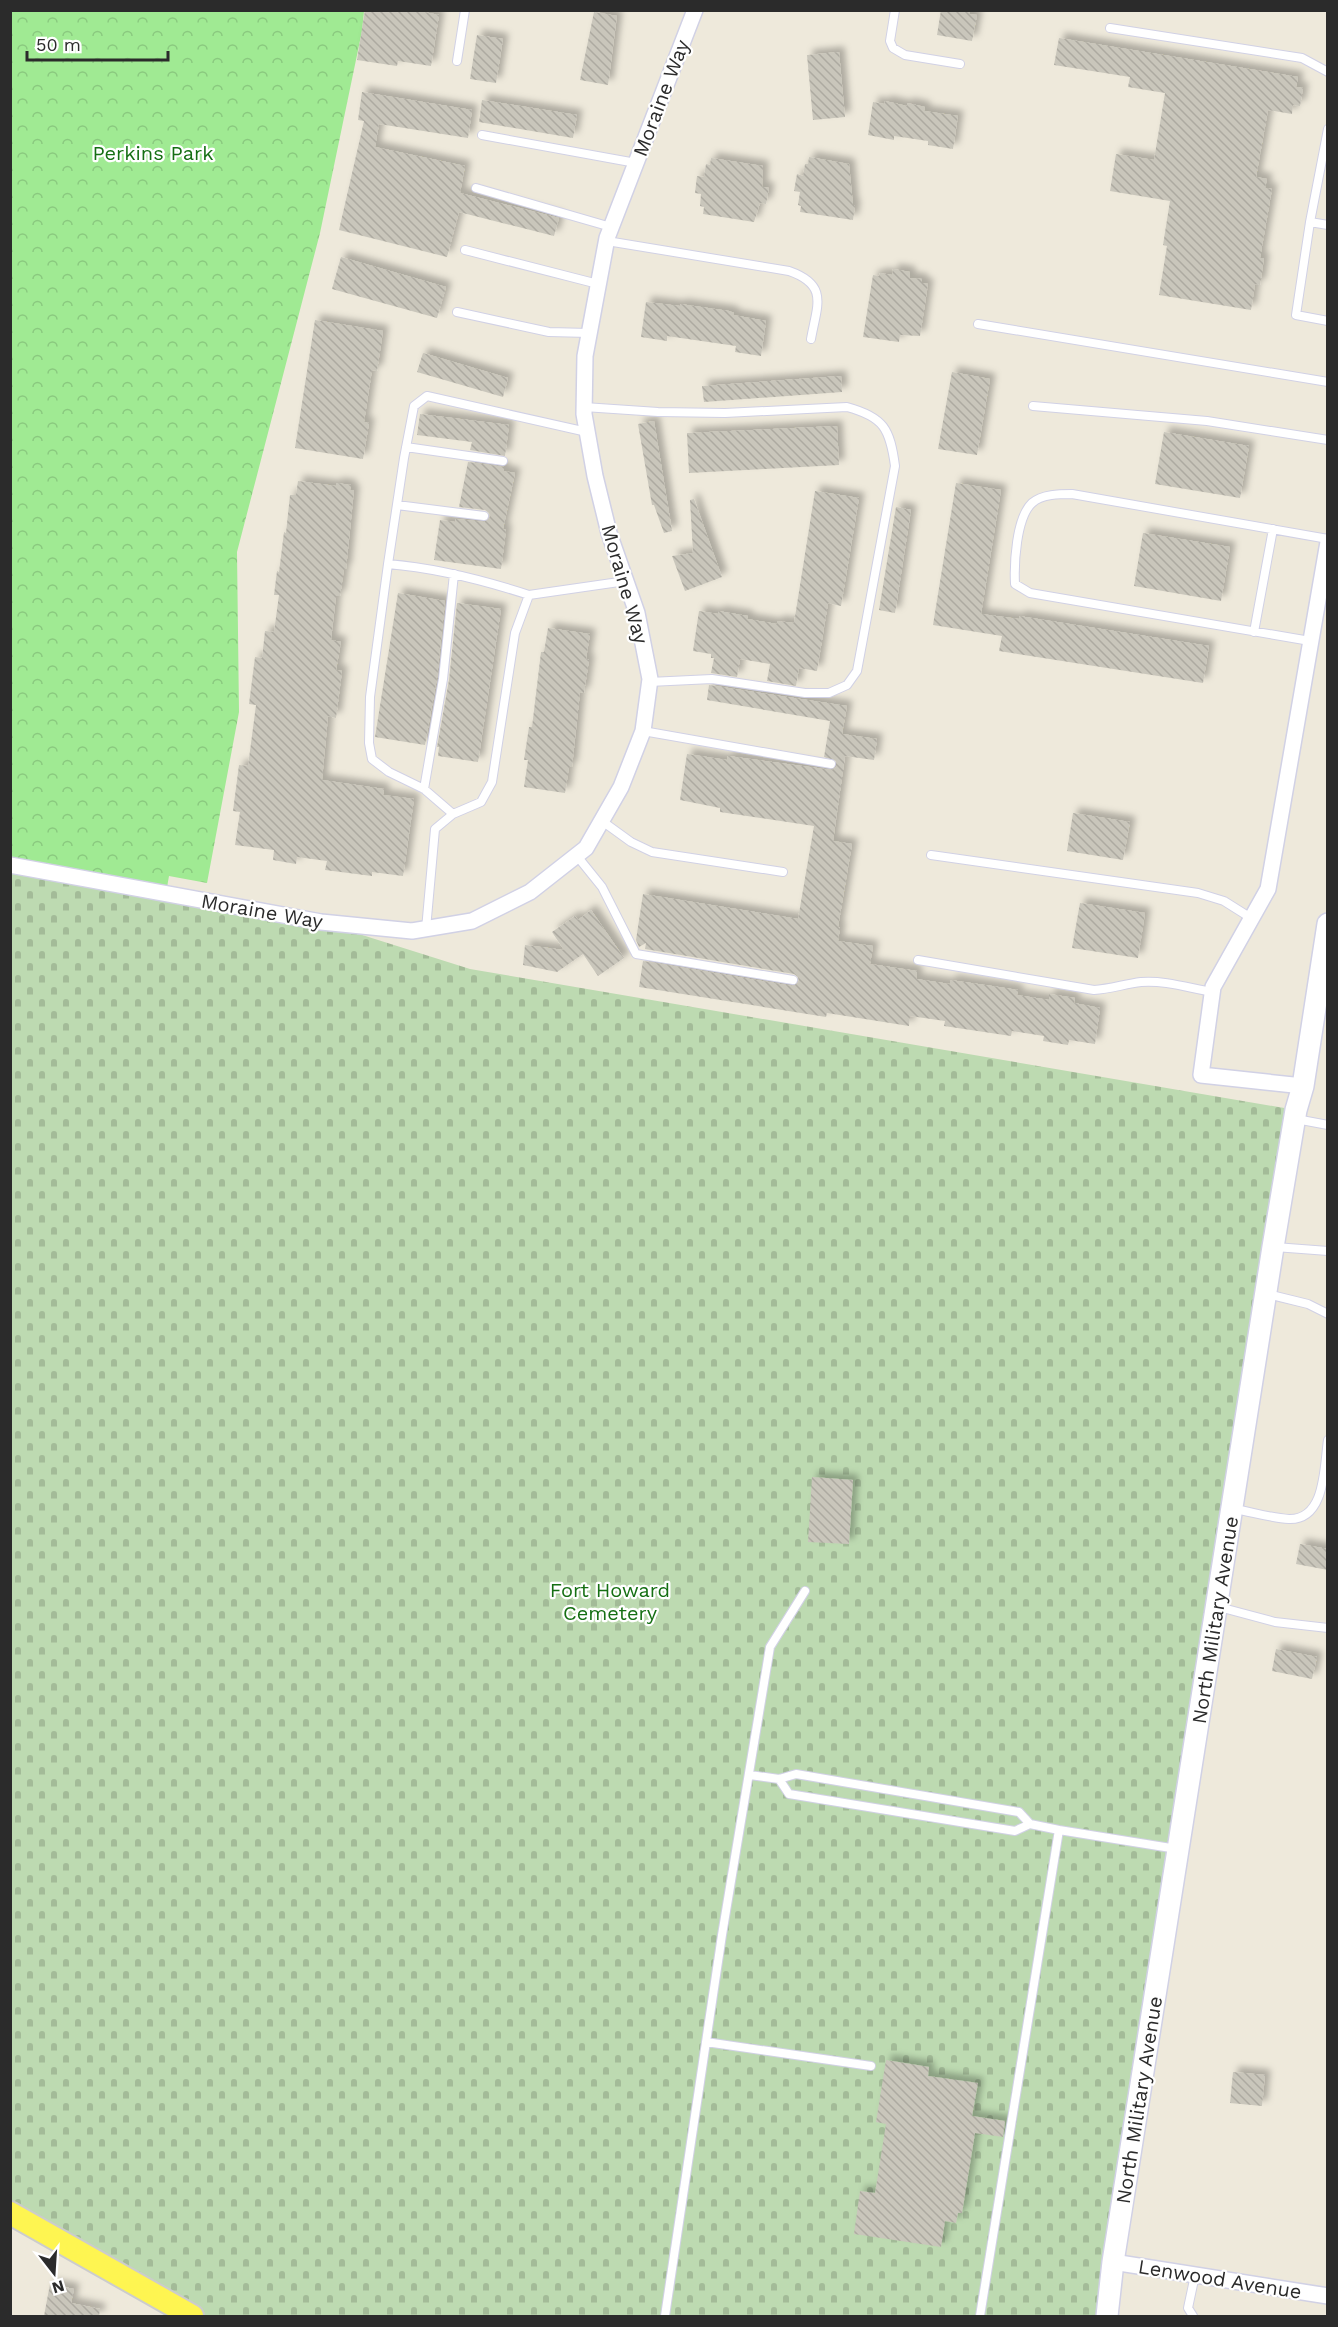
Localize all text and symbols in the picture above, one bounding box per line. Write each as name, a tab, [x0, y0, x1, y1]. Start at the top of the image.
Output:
scale bar	[27, 24, 168, 62]
text: 50 m	[36, 34, 81, 55]
street label: Moraine Way	[628, 36, 695, 160]
park label: Perkins Park	[92, 141, 214, 165]
street label: Moraine Way	[596, 521, 654, 647]
street label: Moraine Way	[199, 888, 325, 934]
street label: North Military Avenue	[1187, 1514, 1243, 1726]
park label: Fort Howard Cemetery	[550, 1578, 670, 1625]
street label: North Military Avenue	[1111, 1994, 1167, 2206]
north arrow	[24, 2243, 84, 2303]
street label: Lenwood Avenue	[1137, 2254, 1303, 2304]
text: N	[50, 2276, 67, 2298]

